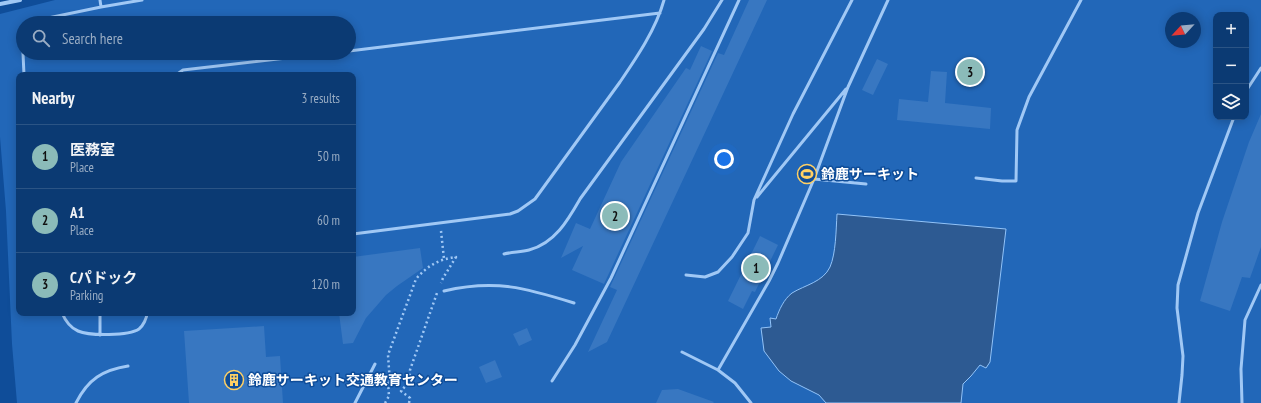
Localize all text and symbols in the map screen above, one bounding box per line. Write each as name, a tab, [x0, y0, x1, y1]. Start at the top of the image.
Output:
north arrow	[1165, 12, 1201, 48]
map controls	[1213, 12, 1249, 120]
button: +	[1213, 12, 1249, 48]
search box	[16, 16, 356, 60]
icon: search	[30, 27, 52, 49]
text: Search here	[62, 29, 123, 48]
button: −	[1213, 48, 1249, 84]
pin: 3	[957, 57, 983, 87]
button: layers	[1213, 84, 1249, 120]
text: Nearby	[32, 87, 75, 109]
text: 3 results	[301, 90, 340, 107]
text: 医務室	[70, 140, 115, 159]
text: 1	[42, 148, 48, 165]
text: 50 m	[317, 148, 340, 165]
your location	[714, 149, 734, 169]
text: Place	[70, 159, 94, 176]
sports icon: 鈴鹿サーキット	[796, 163, 818, 185]
place label: 鈴鹿サーキット	[821, 165, 919, 183]
pin: 2	[602, 201, 628, 231]
text: A1	[70, 203, 85, 222]
text: 2	[42, 212, 48, 229]
text: 60 m	[317, 212, 340, 229]
text: Place	[70, 222, 94, 239]
pin: 1	[743, 253, 769, 283]
text: Cパドック	[70, 268, 137, 287]
text: 3	[42, 276, 48, 293]
text: 120 m	[311, 276, 340, 293]
text: Parking	[70, 287, 103, 304]
building icon: 鈴鹿サーキット交通教育センター	[223, 369, 245, 391]
place label: 鈴鹿サーキット交通教育センター	[248, 371, 458, 389]

